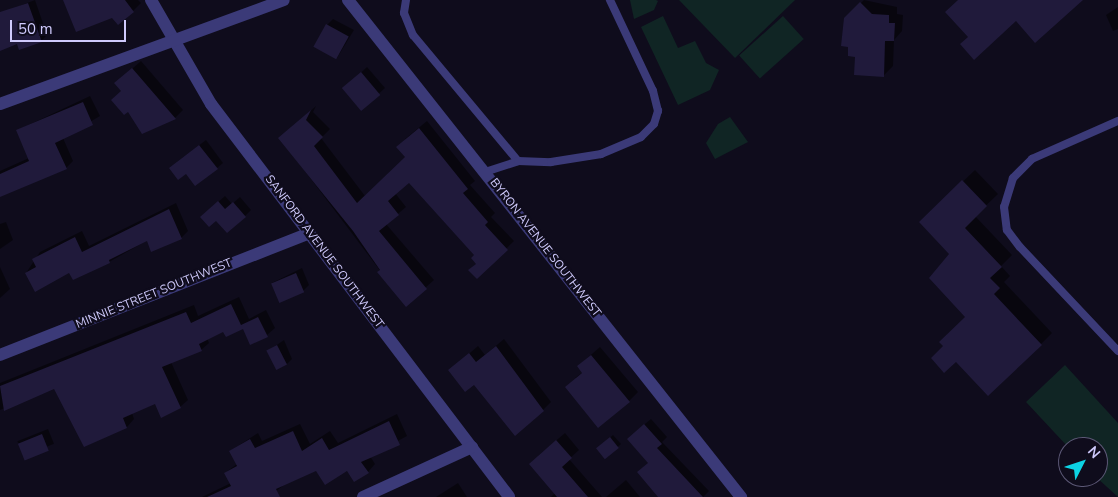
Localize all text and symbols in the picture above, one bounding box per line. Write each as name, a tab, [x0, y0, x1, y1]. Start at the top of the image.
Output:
scale bar	[12, 10, 129, 42]
text: 50 m	[18, 19, 53, 39]
street label: SANFORD AVENUE SOUTHWEST	[262, 173, 386, 331]
street label: BYRON AVENUE SOUTHWEST	[486, 176, 604, 320]
street label: MINNIE STREET SOUTHWEST	[74, 256, 234, 332]
north arrow	[1058, 437, 1108, 487]
text: N	[1083, 442, 1105, 463]

